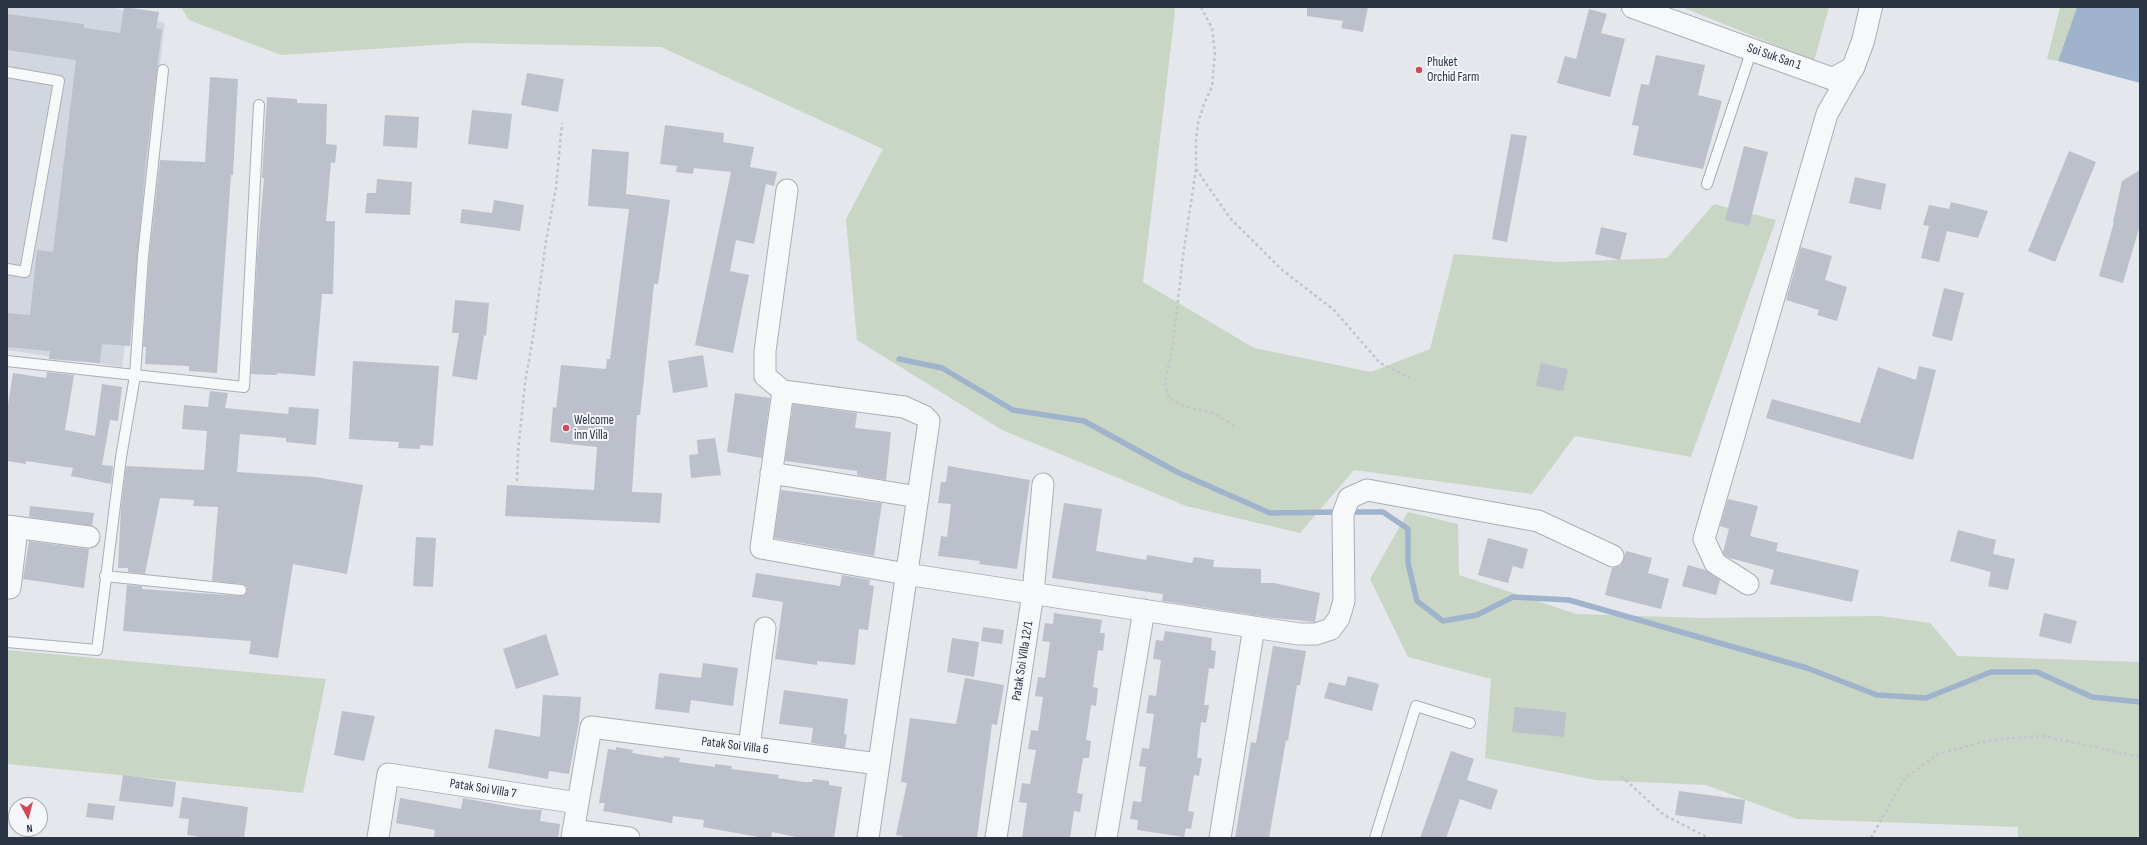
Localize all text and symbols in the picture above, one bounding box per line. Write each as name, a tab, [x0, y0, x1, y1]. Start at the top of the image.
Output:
street label: Soi Suk San 1	[1745, 40, 1803, 74]
place label: Phuket Orchid Farm	[1427, 55, 1479, 86]
marker: Phuket Orchid Farm	[1414, 65, 1424, 75]
place label: Welcome inn Villa	[574, 413, 614, 444]
marker: Welcome inn Villa	[561, 423, 571, 433]
street label: Patak Soi Villa 12/1	[1009, 620, 1037, 702]
street label: Patak Soi Villa 6	[701, 734, 769, 758]
street label: Patak Soi Villa 7	[449, 776, 517, 802]
north arrow	[8, 797, 48, 837]
text: N	[26, 822, 33, 835]

